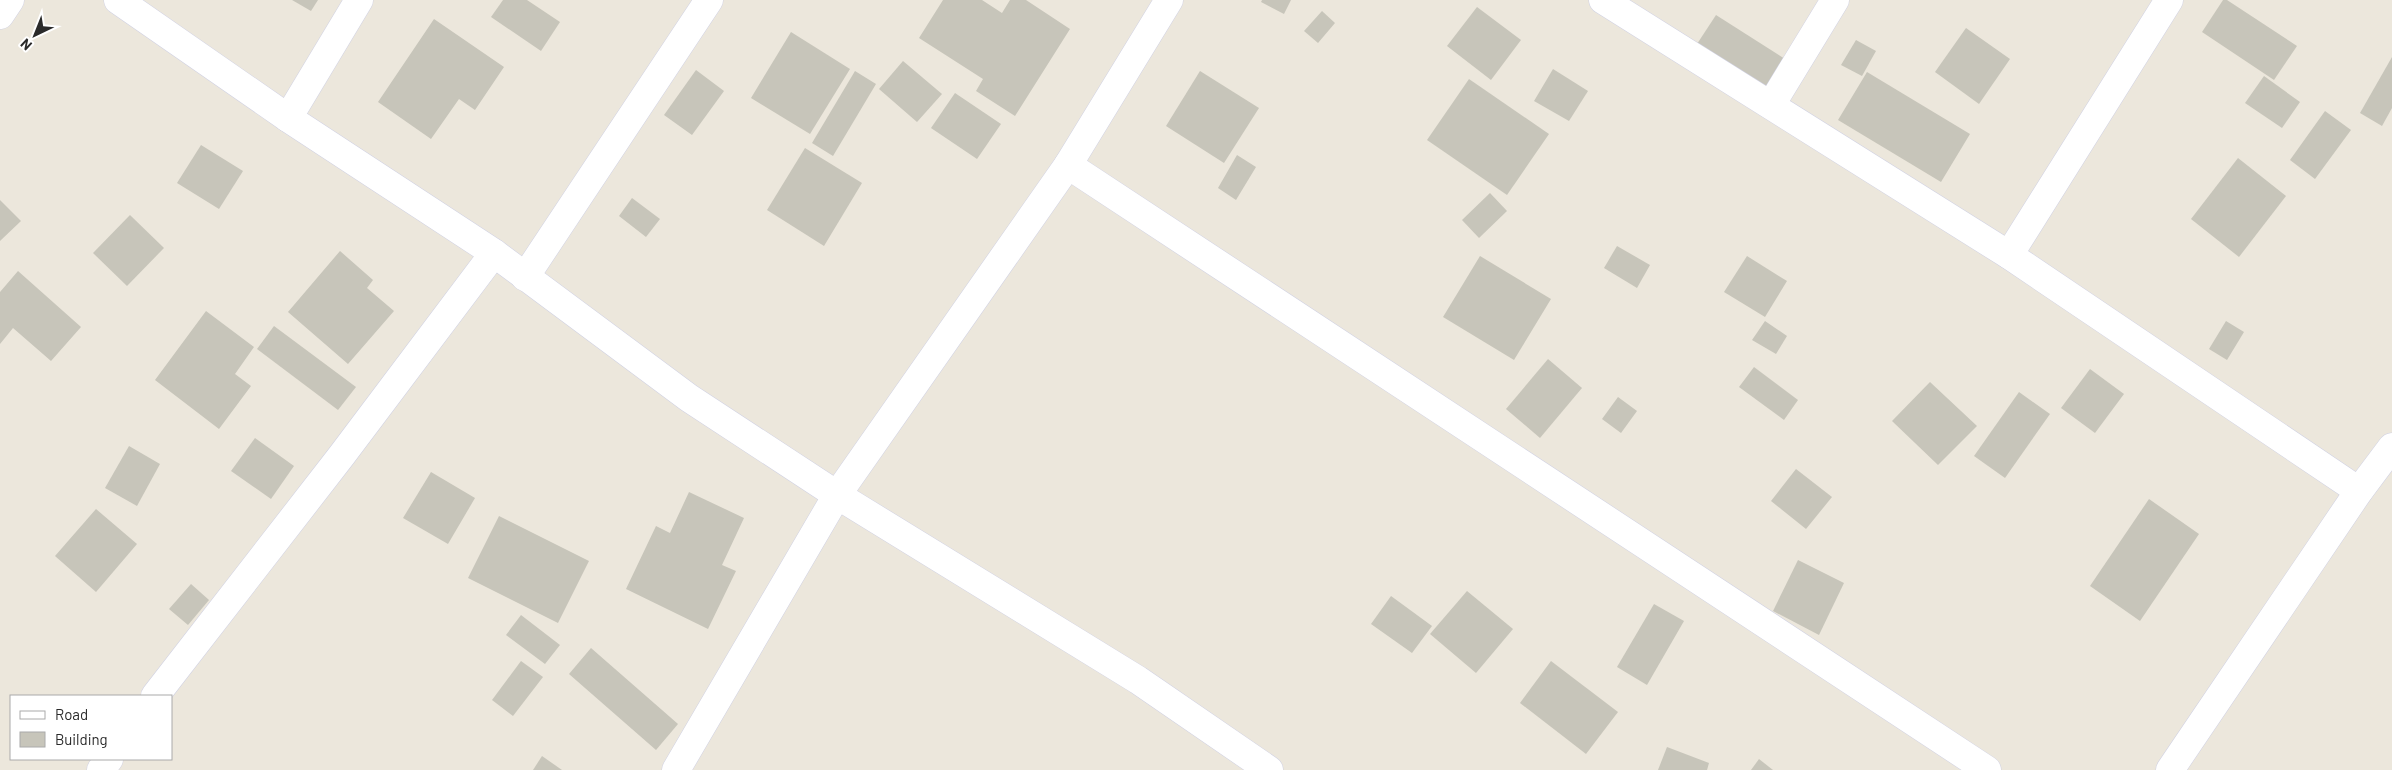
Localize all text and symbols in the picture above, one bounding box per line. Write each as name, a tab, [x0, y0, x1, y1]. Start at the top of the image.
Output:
north arrow	[10, 10, 60, 60]
text: N	[17, 35, 35, 54]
legend	[10, 695, 172, 760]
text: Road	[55, 705, 88, 723]
text: Building	[55, 730, 108, 748]

